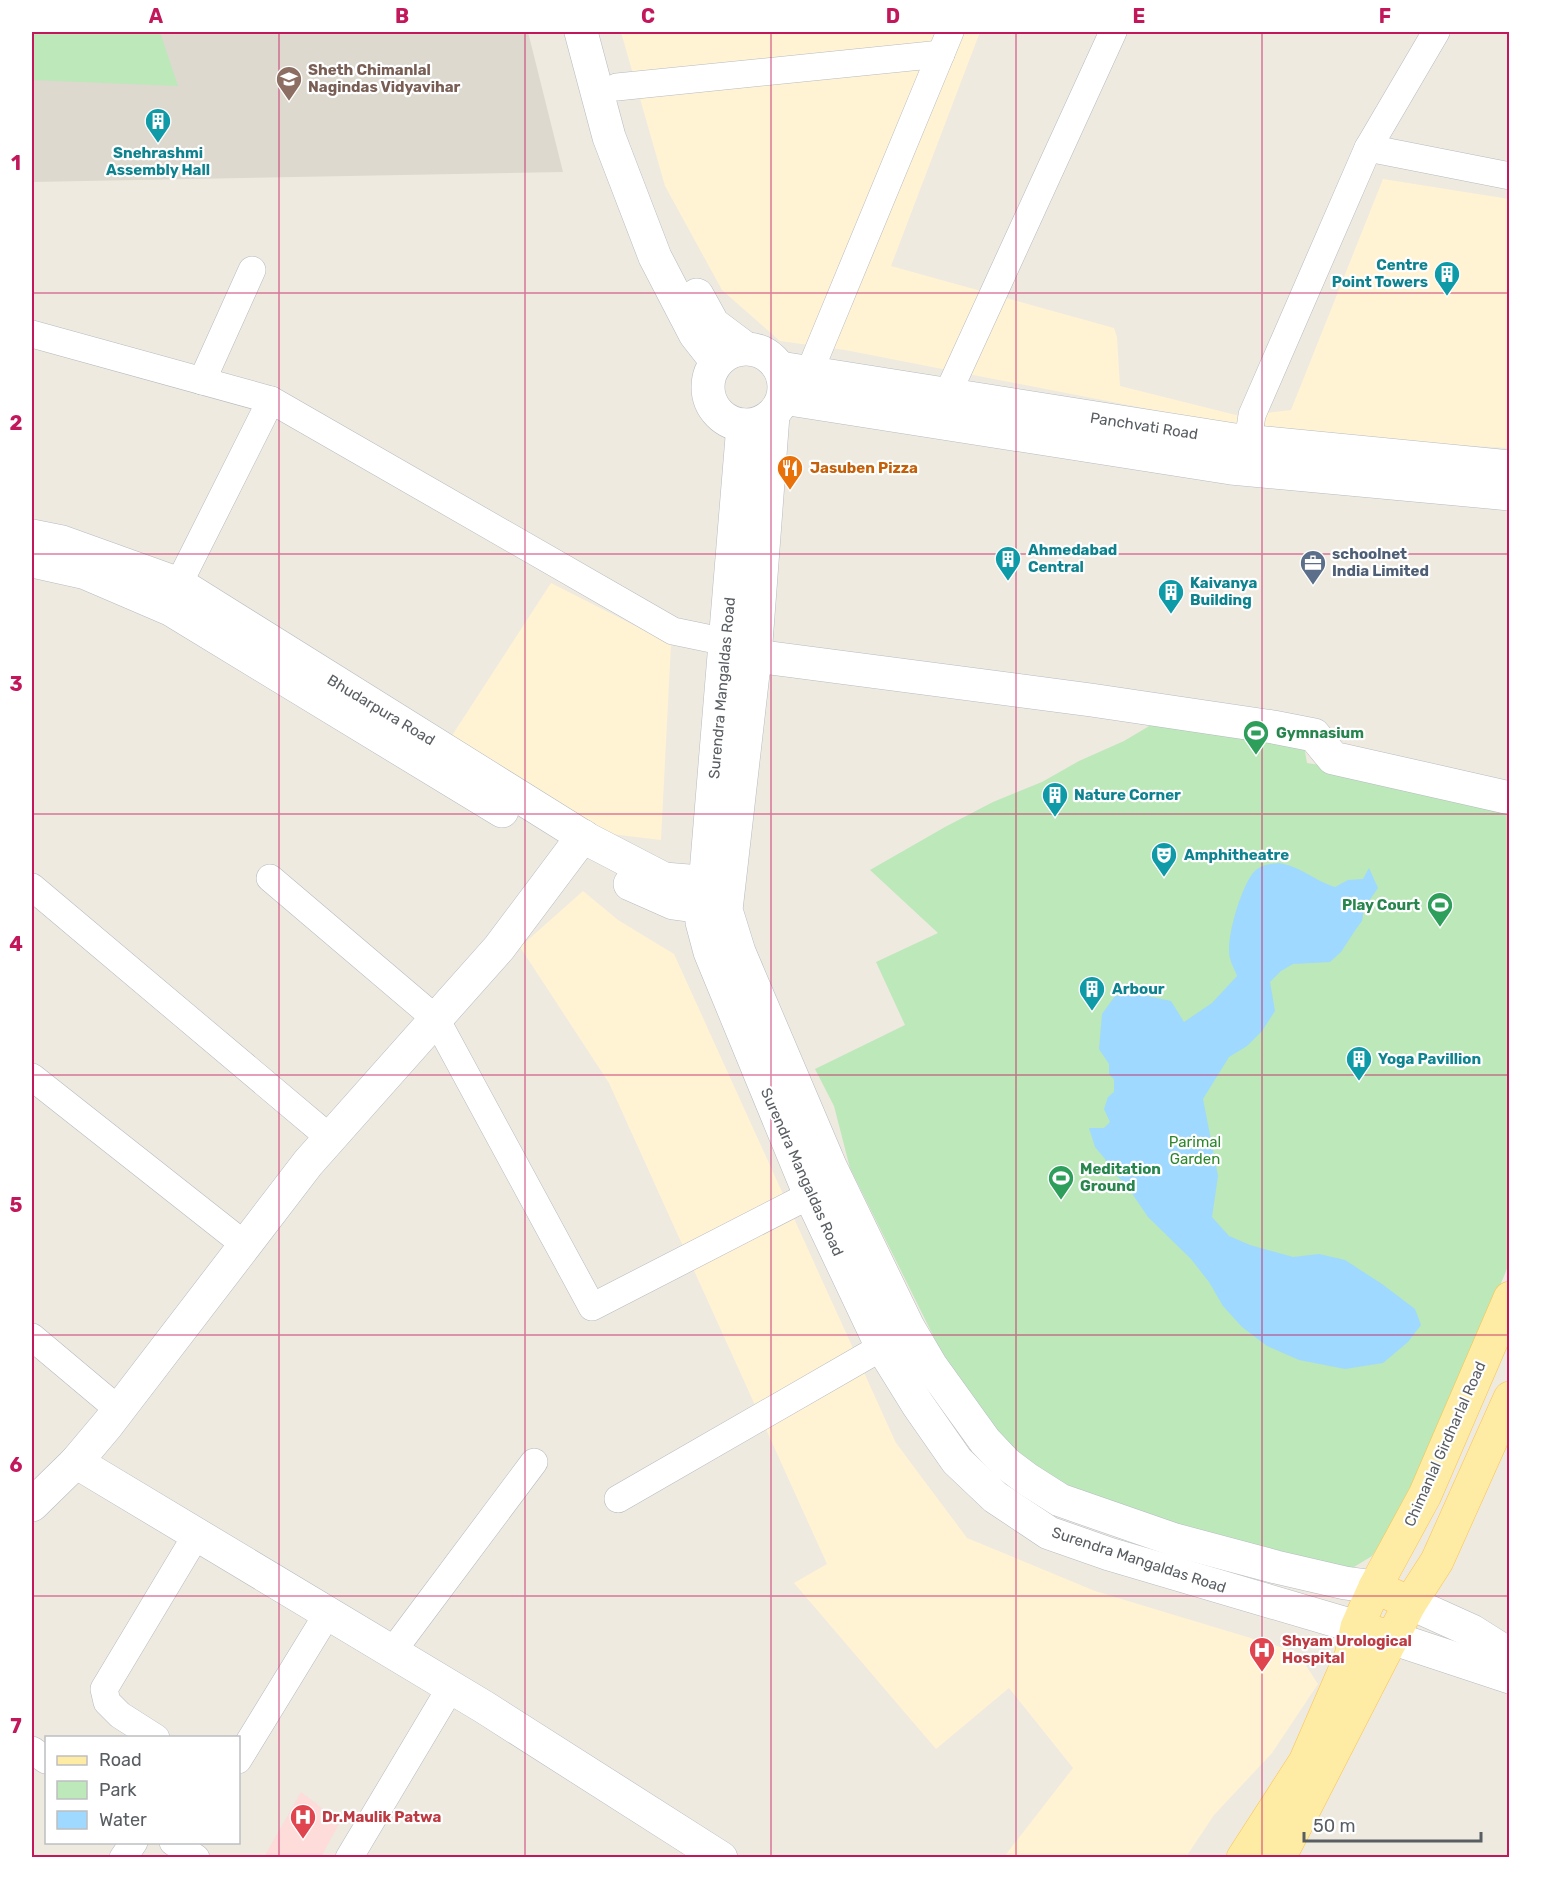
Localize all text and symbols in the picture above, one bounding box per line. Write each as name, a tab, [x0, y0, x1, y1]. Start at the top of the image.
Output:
text: A	[149, 4, 164, 28]
text: B	[395, 4, 409, 28]
text: C	[641, 4, 655, 28]
text: D	[886, 4, 900, 28]
text: E	[1133, 4, 1145, 28]
text: F	[1379, 4, 1391, 28]
place label: Sheth Chimanlal Nagindas Vidyavihar	[308, 61, 461, 96]
school or university icon: Sheth Chimanlal Nagindas Vidyavihar	[274, 64, 304, 102]
building icon: Snehrashmi Assembly Hall	[143, 106, 173, 144]
place label: Snehrashmi Assembly Hall	[106, 144, 210, 179]
text: 1	[11, 151, 21, 175]
place label: Centre Point Towers	[1332, 256, 1428, 291]
building icon: Centre Point Towers	[1432, 259, 1462, 297]
street label: Panchvati Road	[1089, 409, 1199, 443]
text: 2	[10, 411, 23, 435]
restaurant icon: Jasuben Pizza	[775, 453, 805, 491]
place label: Jasuben Pizza	[810, 459, 918, 477]
place label: Ahmedabad Central	[1028, 541, 1117, 576]
building icon: Ahmedabad Central	[993, 544, 1023, 582]
place label: schoolnet India Limited	[1332, 545, 1429, 580]
office icon: schoolnet India Limited	[1298, 548, 1328, 586]
place label: Kaivanya Building	[1190, 574, 1257, 609]
building icon: Kaivanya Building	[1156, 577, 1186, 615]
street label: Surendra Mangaldas Road	[705, 597, 739, 779]
street label: Bhudarpura Road	[324, 671, 438, 749]
text: 3	[9, 672, 23, 696]
sports icon: Gymnasium	[1241, 718, 1271, 756]
place label: Gymnasium	[1276, 724, 1364, 742]
building icon: Nature Corner	[1040, 780, 1070, 818]
place label: Nature Corner	[1074, 786, 1181, 804]
theatre icon: Amphitheatre	[1149, 840, 1179, 878]
place label: Amphitheatre	[1184, 846, 1289, 864]
sports icon: Play Court	[1425, 890, 1455, 928]
place label: Play Court	[1342, 896, 1420, 914]
text: 4	[9, 932, 23, 956]
building icon: Arbour	[1077, 974, 1107, 1012]
place label: Arbour	[1112, 980, 1165, 998]
building icon: Yoga Pavillion	[1344, 1044, 1374, 1082]
place label: Yoga Pavillion	[1378, 1050, 1481, 1068]
street label: Surendra Mangaldas Road	[757, 1085, 847, 1259]
park label: Parimal Garden	[1169, 1133, 1221, 1168]
place label: Meditation Ground	[1080, 1160, 1161, 1195]
sports icon: Meditation Ground	[1046, 1163, 1076, 1201]
text: 5	[10, 1193, 23, 1217]
street label: Chimanlal Girdharlal Road	[1400, 1359, 1490, 1529]
text: 6	[9, 1453, 23, 1477]
street label: Surendra Mangaldas Road	[1050, 1523, 1228, 1597]
place label: Shyam Urological Hospital	[1282, 1632, 1412, 1667]
hospital icon: Shyam Urological Hospital	[1247, 1635, 1277, 1673]
text: 7	[10, 1714, 22, 1738]
legend	[45, 1736, 240, 1844]
text: Road	[99, 1749, 142, 1771]
text: Park	[99, 1779, 137, 1801]
hospital icon: Dr.Maulik Patwa	[288, 1802, 318, 1840]
scale bar	[1304, 1805, 1481, 1843]
place label: Dr.Maulik Patwa	[322, 1808, 441, 1826]
text: Water	[99, 1809, 147, 1831]
text: 50 m	[1313, 1815, 1356, 1837]

